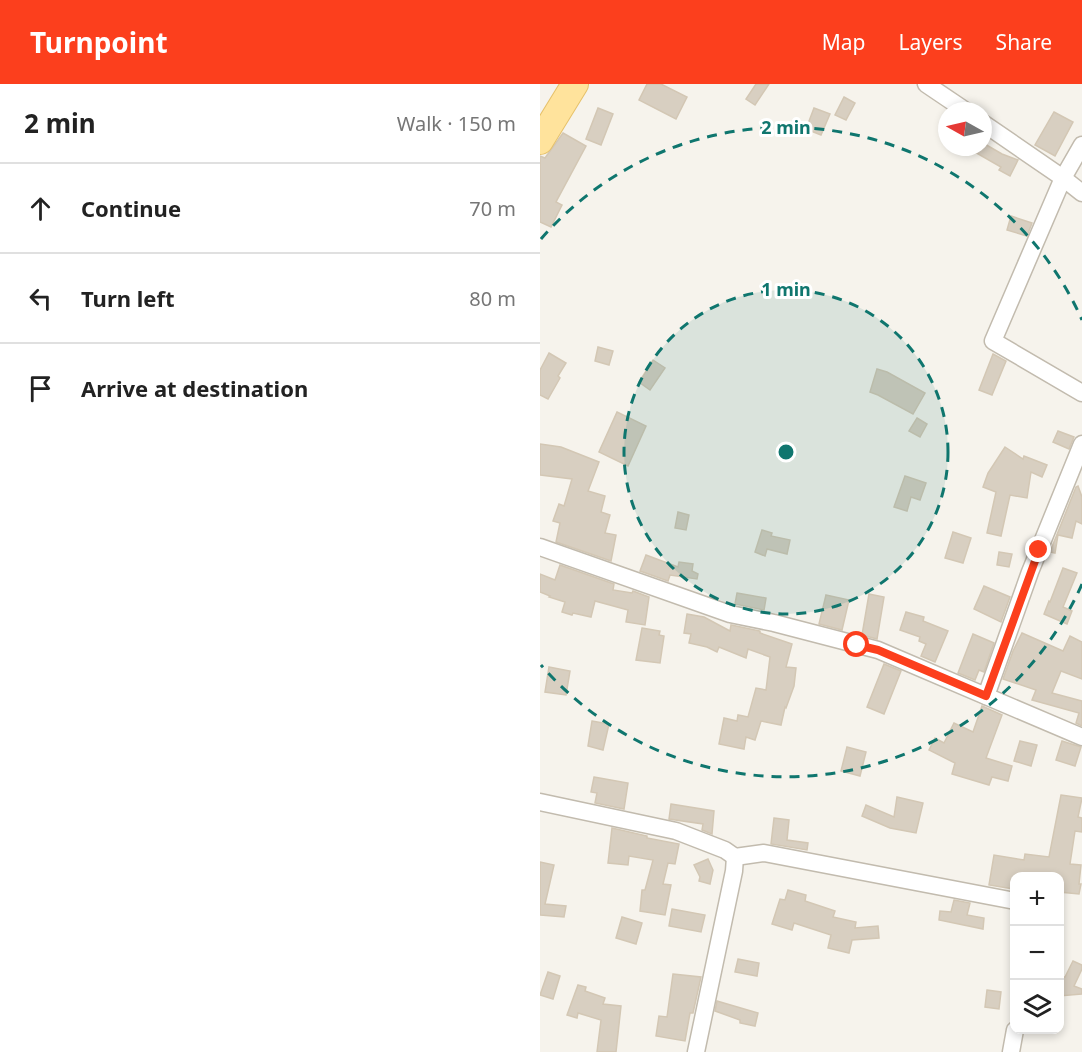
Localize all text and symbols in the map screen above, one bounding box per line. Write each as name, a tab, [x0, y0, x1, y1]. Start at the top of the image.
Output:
text: Turnpoint	[30, 23, 168, 61]
text: Map	[822, 28, 866, 56]
text: Layers	[899, 28, 963, 56]
text: Share	[996, 28, 1052, 56]
north arrow	[938, 102, 992, 156]
text: 2 min	[24, 105, 96, 141]
text: Walk · 150 m	[397, 110, 516, 137]
text: 2 min	[761, 115, 811, 139]
icon: ahead	[24, 192, 57, 225]
text: Continue	[81, 193, 181, 223]
text: 70 m	[469, 195, 516, 222]
text: 1 min	[761, 277, 811, 301]
icon: left	[24, 282, 57, 315]
text: Turn left	[81, 283, 175, 313]
text: 80 m	[469, 285, 516, 312]
icon: arrive	[24, 372, 57, 405]
text: Arrive at destination	[81, 373, 308, 403]
centre of rings	[776, 442, 796, 462]
route end	[1025, 536, 1051, 562]
route start	[843, 631, 869, 657]
map controls	[1010, 872, 1064, 1034]
button: +	[1010, 872, 1064, 926]
button: −	[1010, 926, 1064, 980]
button: layers	[1010, 980, 1064, 1034]

